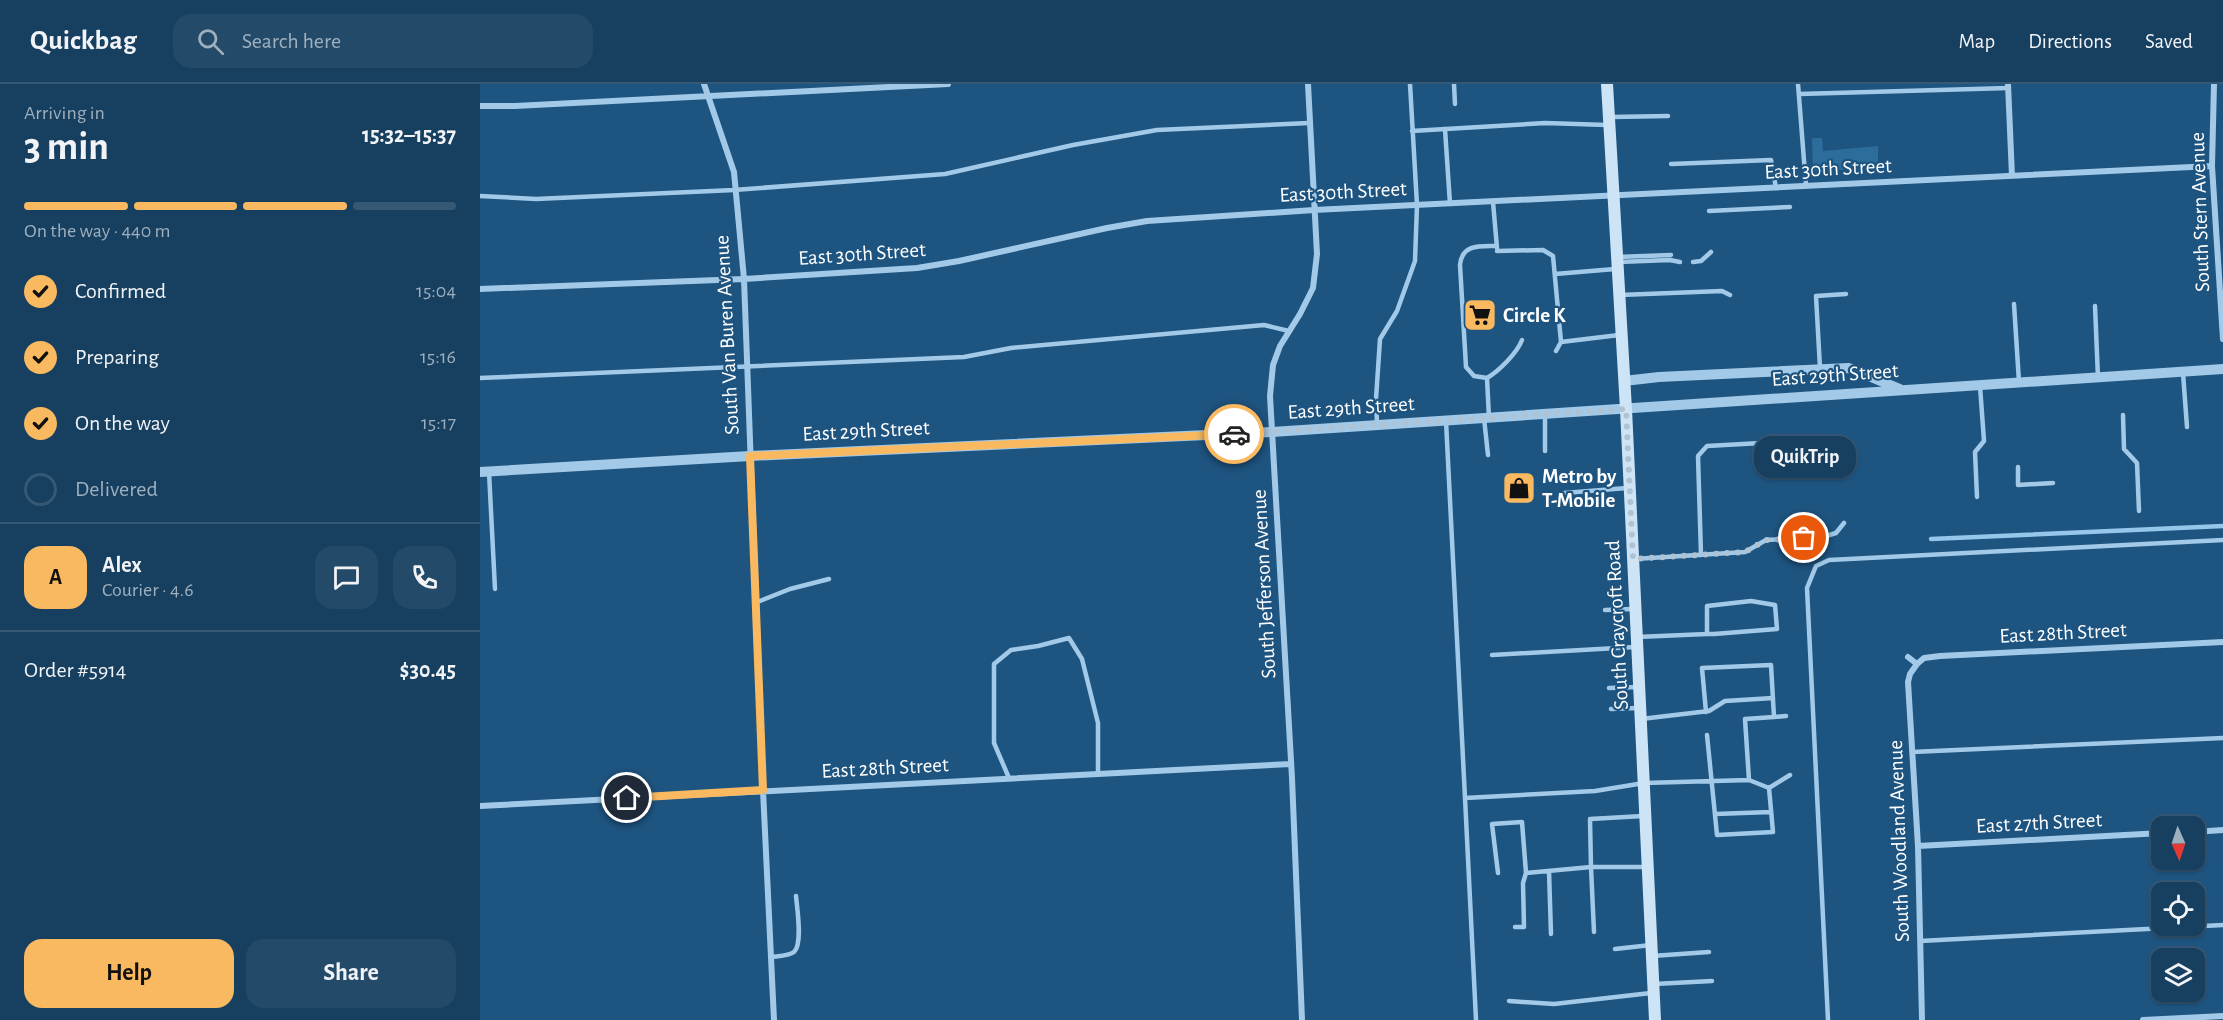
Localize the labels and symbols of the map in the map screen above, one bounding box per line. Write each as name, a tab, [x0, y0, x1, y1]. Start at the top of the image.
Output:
street label: South Stern Avenue	[2187, 132, 2213, 292]
street label: East 30th Street	[1764, 155, 1893, 183]
street label: East 30th Street	[1279, 178, 1408, 206]
street label: South Van Buren Avenue	[711, 235, 743, 435]
street label: East 30th Street	[798, 239, 927, 269]
supermarket icon: Circle K	[1462, 297, 1498, 333]
place label: Circle K	[1503, 305, 1566, 326]
street label: East 29th Street	[1771, 360, 1900, 390]
street label: East 29th Street	[1287, 393, 1416, 423]
courier	[1204, 404, 1264, 464]
street label: East 29th Street	[802, 417, 930, 445]
callout: QuikTrip	[1753, 436, 1855, 478]
place label: Metro by T-Mobile	[1542, 466, 1617, 511]
shop icon: Metro by T-Mobile	[1501, 470, 1537, 506]
street label: South Jefferson Avenue	[1249, 489, 1279, 679]
pin	[1778, 512, 1829, 563]
street label: South Craycroft Road	[1602, 540, 1632, 710]
street label: East 28th Street	[1999, 619, 2127, 647]
street label: South Woodland Avenue	[1885, 740, 1913, 942]
street label: East 28th Street	[821, 754, 949, 782]
pin	[601, 772, 652, 823]
street label: East 27th Street	[1975, 809, 2103, 837]
north arrow	[2151, 816, 2205, 870]

